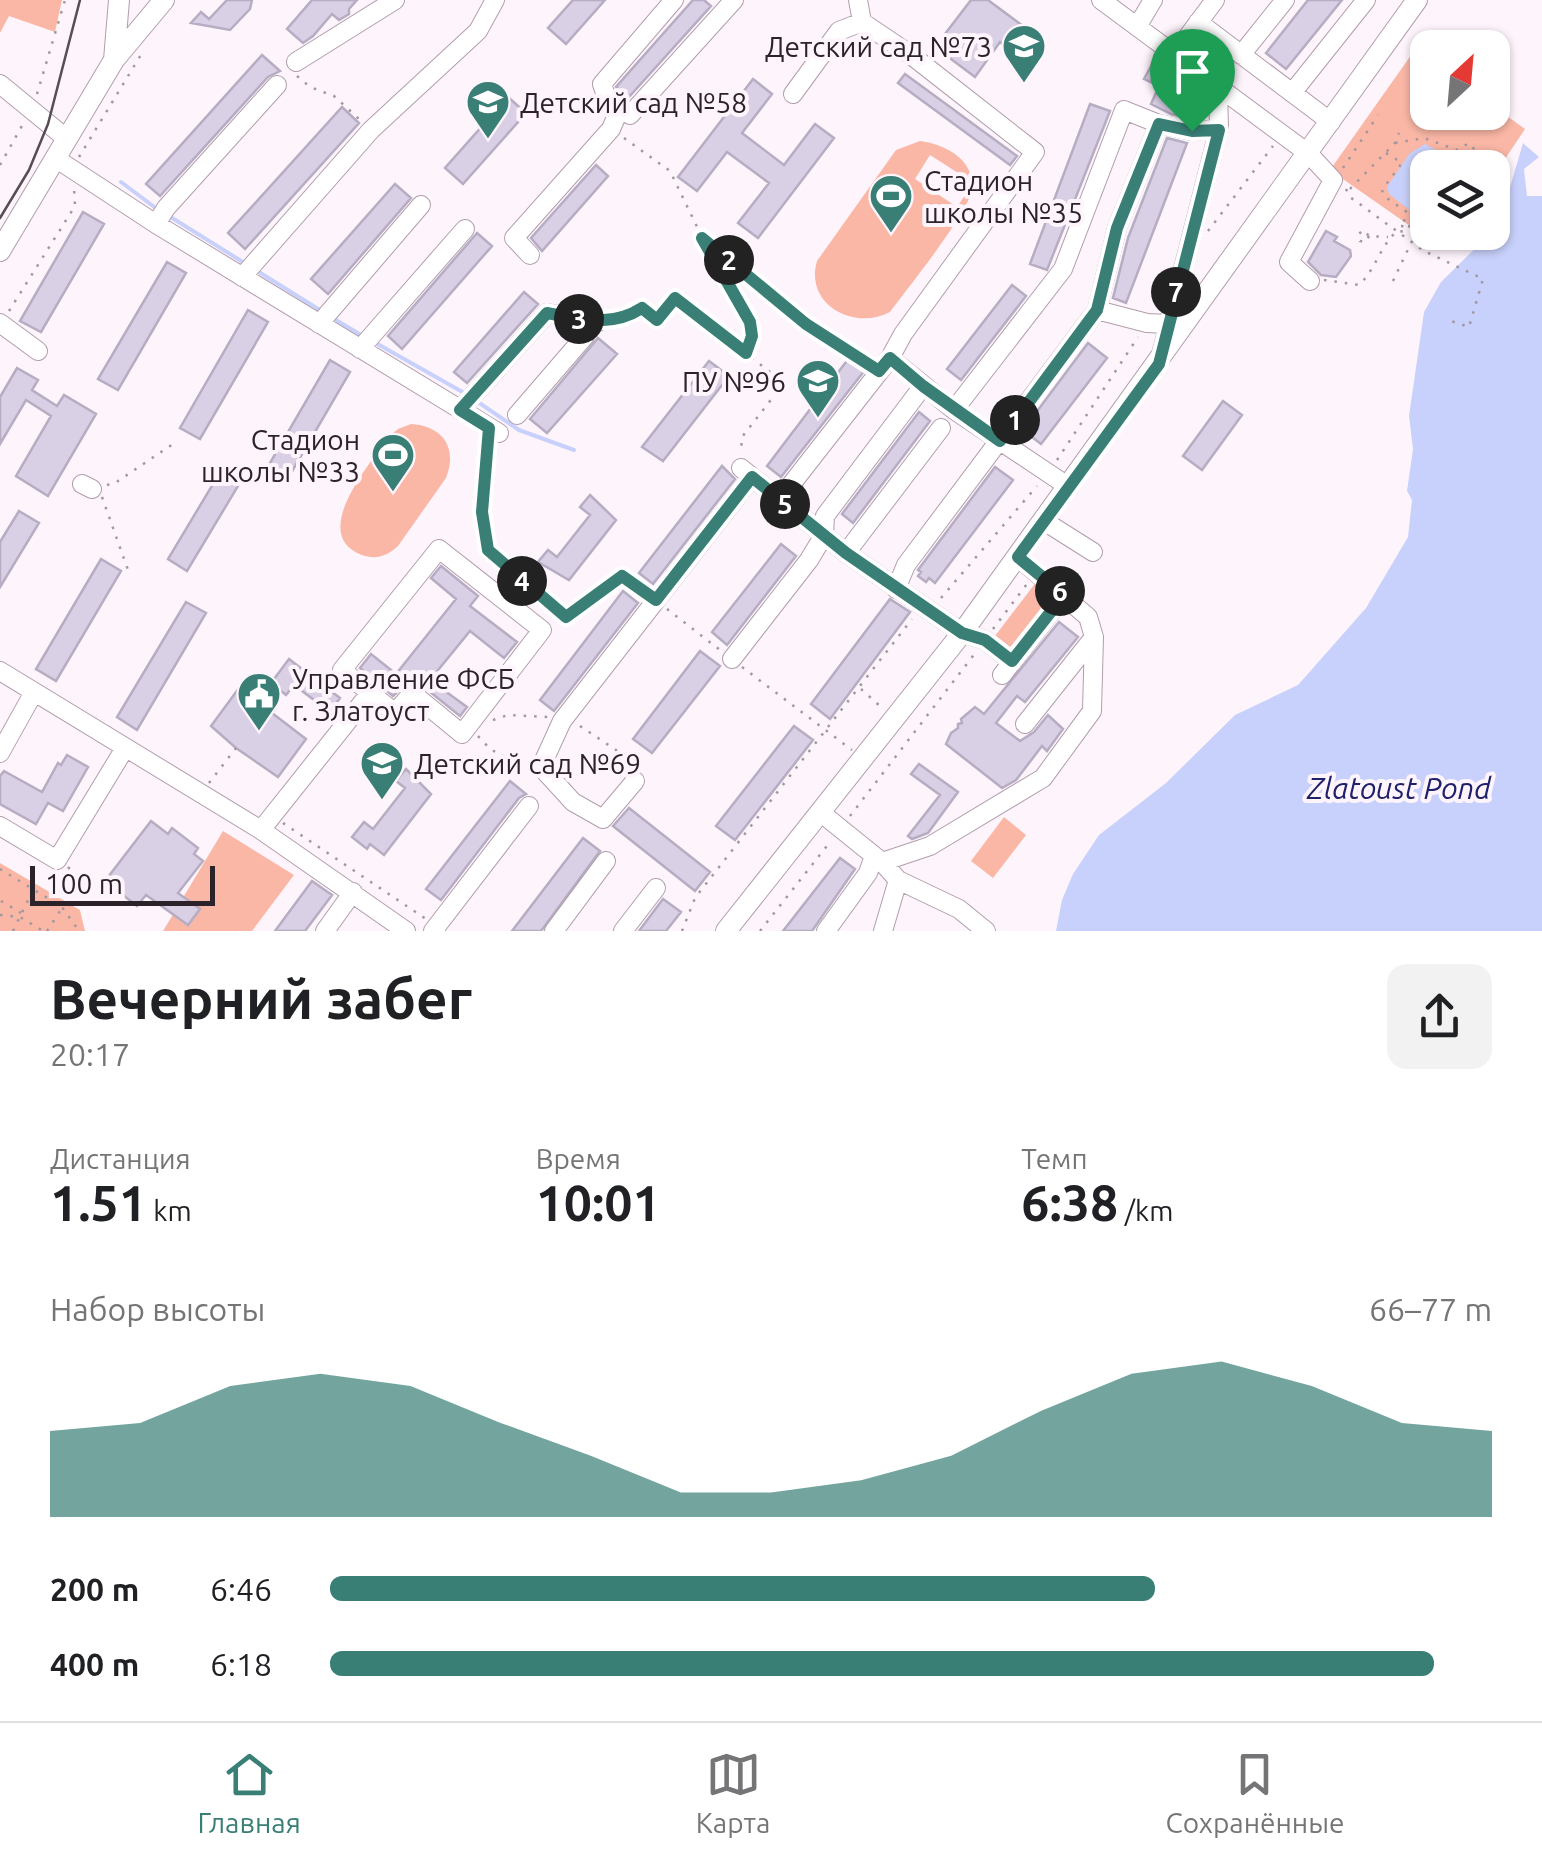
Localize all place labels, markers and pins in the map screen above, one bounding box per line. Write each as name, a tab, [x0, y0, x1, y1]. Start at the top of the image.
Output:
school or university icon: Детский сад №73	[1001, 23, 1047, 84]
pin	[1150, 29, 1235, 132]
place label: Детский сад №73	[765, 31, 992, 62]
school or university icon: Детский сад №58	[465, 79, 511, 140]
place label: Детский сад №58	[520, 87, 747, 118]
place label: Стадион школы №35	[924, 165, 1083, 228]
sports icon: Стадион школы №35	[868, 173, 914, 234]
pin: 2	[704, 235, 754, 285]
pin: 7	[1151, 267, 1201, 317]
pin: 3	[554, 294, 604, 344]
school or university icon: ПУ №96	[795, 358, 841, 419]
place label: ПУ №96	[682, 366, 786, 397]
pin: 1	[990, 395, 1040, 445]
place label: Стадион школы №33	[201, 424, 360, 487]
sports icon: Стадион школы №33	[370, 432, 416, 493]
pin: 5	[760, 479, 810, 529]
pin: 4	[497, 556, 547, 606]
pin: 6	[1035, 566, 1085, 616]
place label: Управление ФСБ г. Златоуст	[292, 663, 515, 726]
public building icon: Управление ФСБ г. Златоуст	[236, 671, 282, 732]
school or university icon: Детский сад №69	[359, 740, 405, 801]
place label: Детский сад №69	[414, 748, 641, 779]

